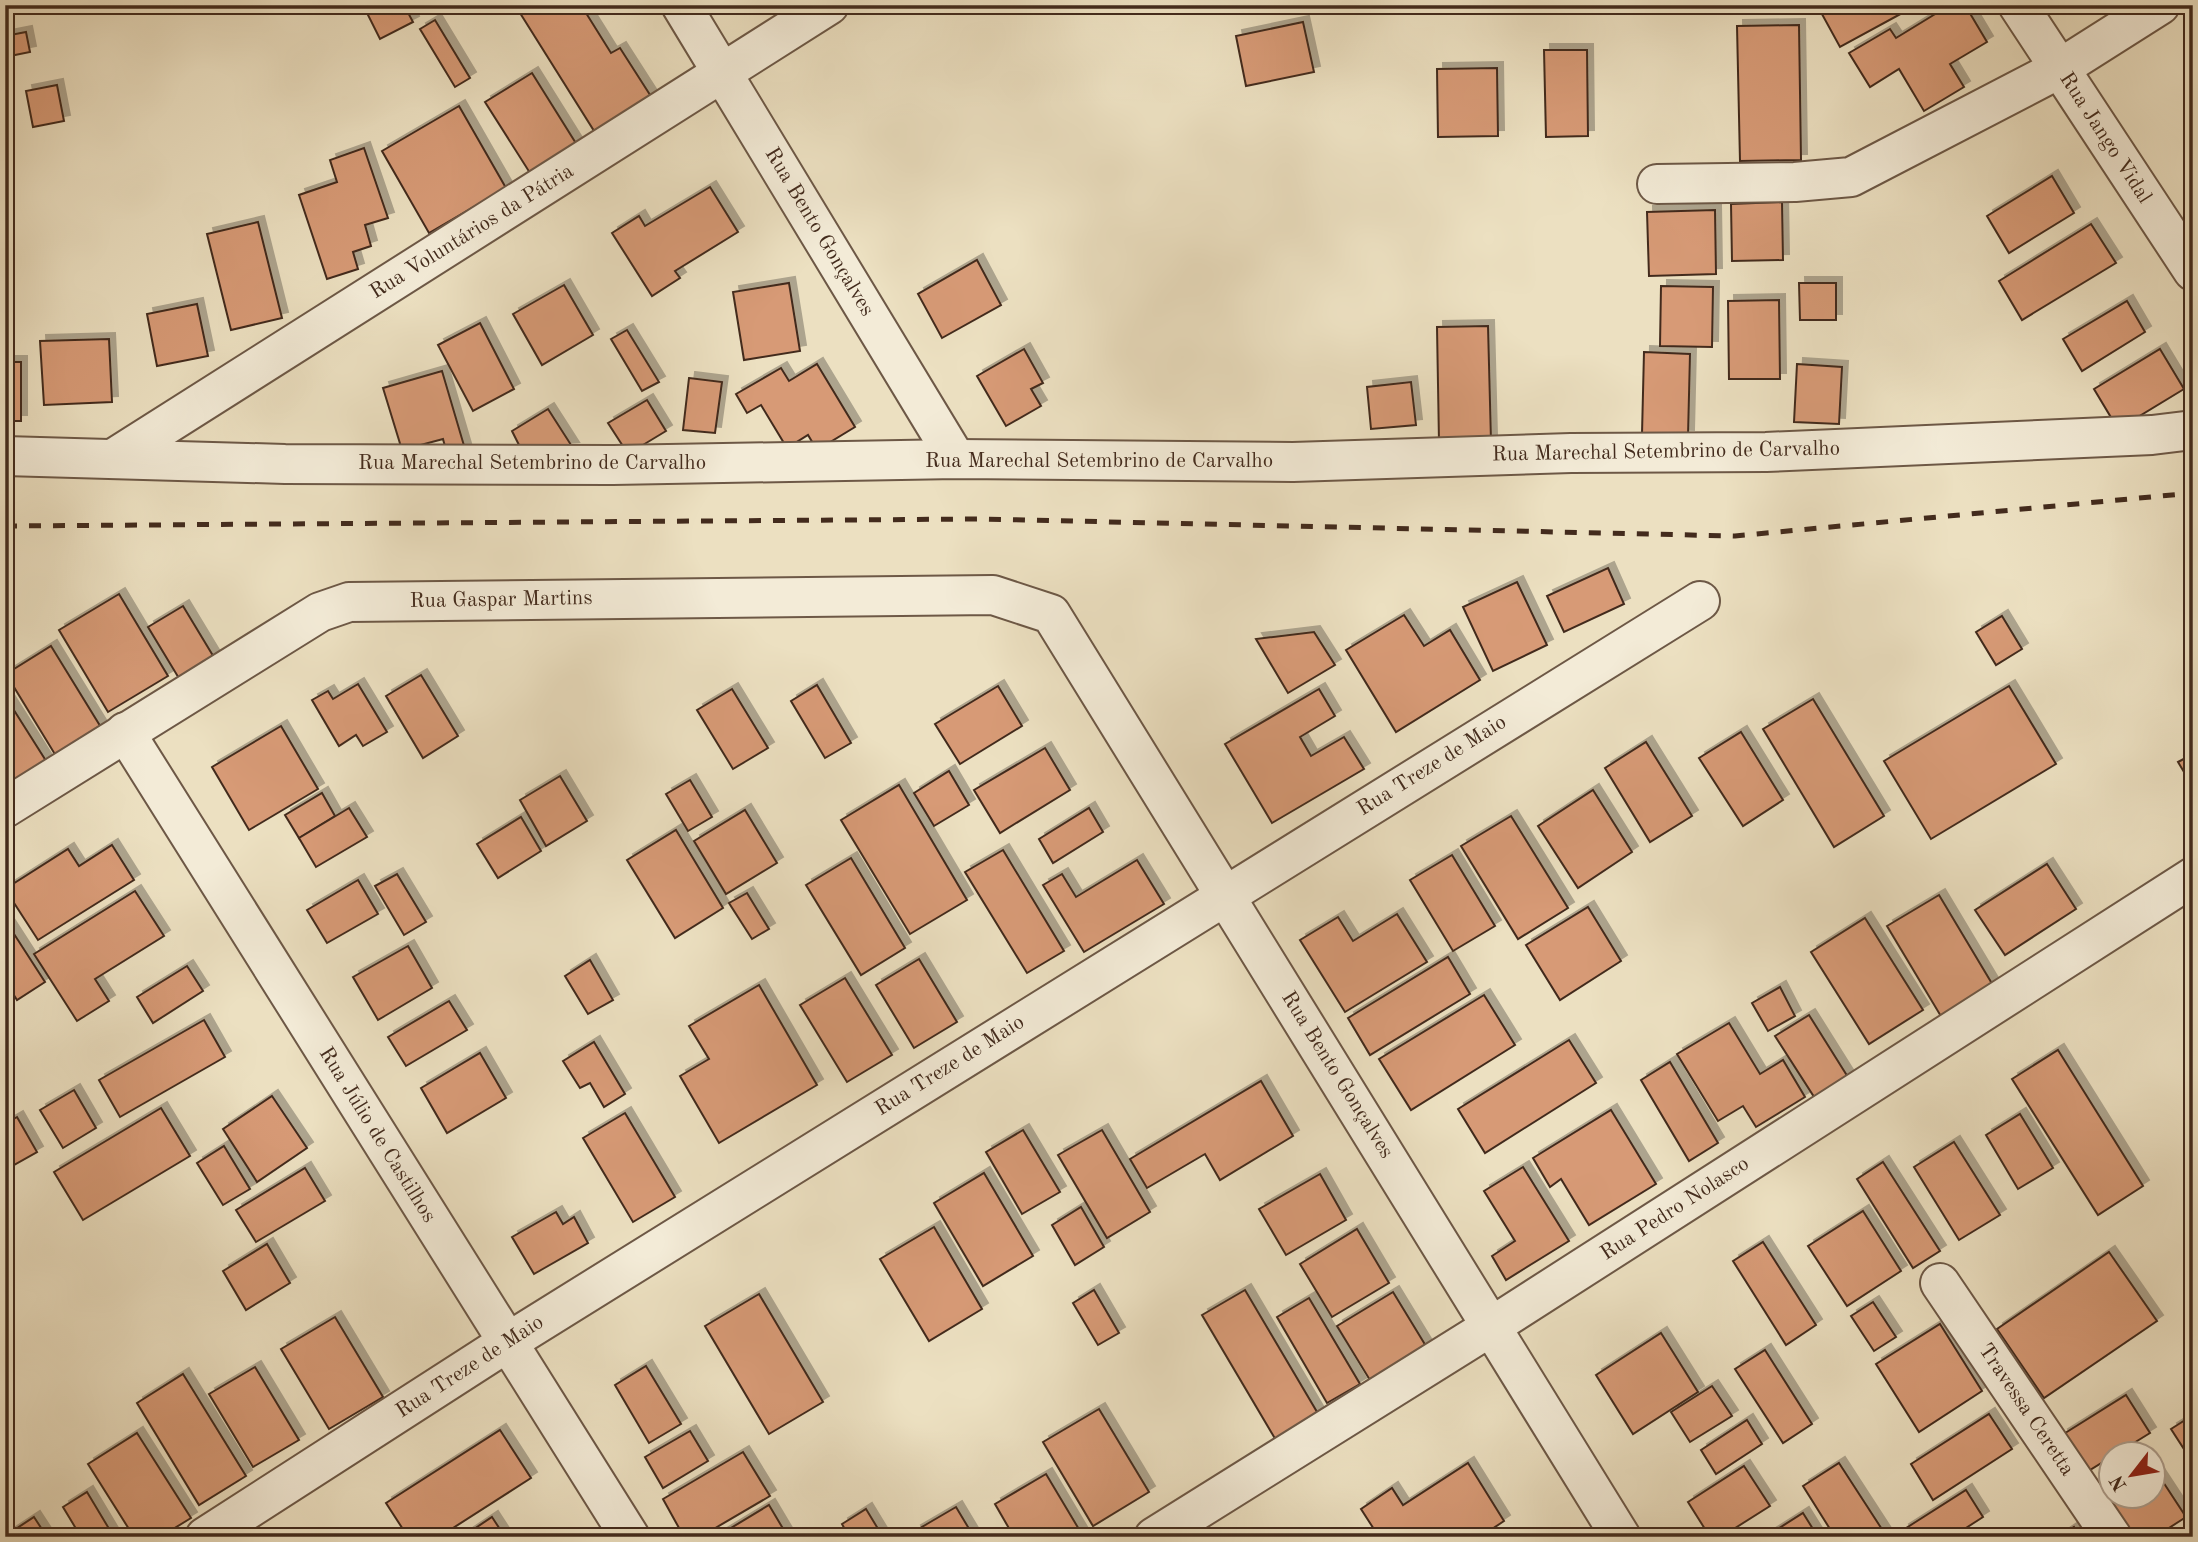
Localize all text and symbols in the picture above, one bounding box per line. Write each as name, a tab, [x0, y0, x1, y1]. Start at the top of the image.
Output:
street label: Rua Jango Vidal	[2055, 69, 2155, 207]
street label: Rua Bento Gonçalves	[760, 144, 878, 320]
street label: Rua Voluntários da Pátria	[366, 161, 578, 303]
street label: Rua Marechal Setembrino de Carvalho	[1492, 438, 1840, 466]
street label: Rua Marechal Setembrino de Carvalho	[925, 451, 1273, 472]
street label: Rua Marechal Setembrino de Carvalho	[358, 453, 706, 474]
street label: Rua Gaspar Martins	[409, 588, 593, 612]
street label: Rua Treze de Maio	[1354, 712, 1510, 820]
street label: Rua Bento Gonçalves	[1277, 988, 1397, 1162]
street label: Rua Treze de Maio	[872, 1012, 1028, 1120]
street label: Rua Júlio de Castilhos	[314, 1044, 440, 1226]
street label: Rua Pedro Nolasco	[1597, 1153, 1753, 1265]
street label: Rua Treze de Maio	[393, 1312, 547, 1422]
street label: Travessa Ceretta	[1974, 1340, 2078, 1480]
north arrow	[2096, 1440, 2166, 1510]
text: N	[2107, 1471, 2131, 1494]

